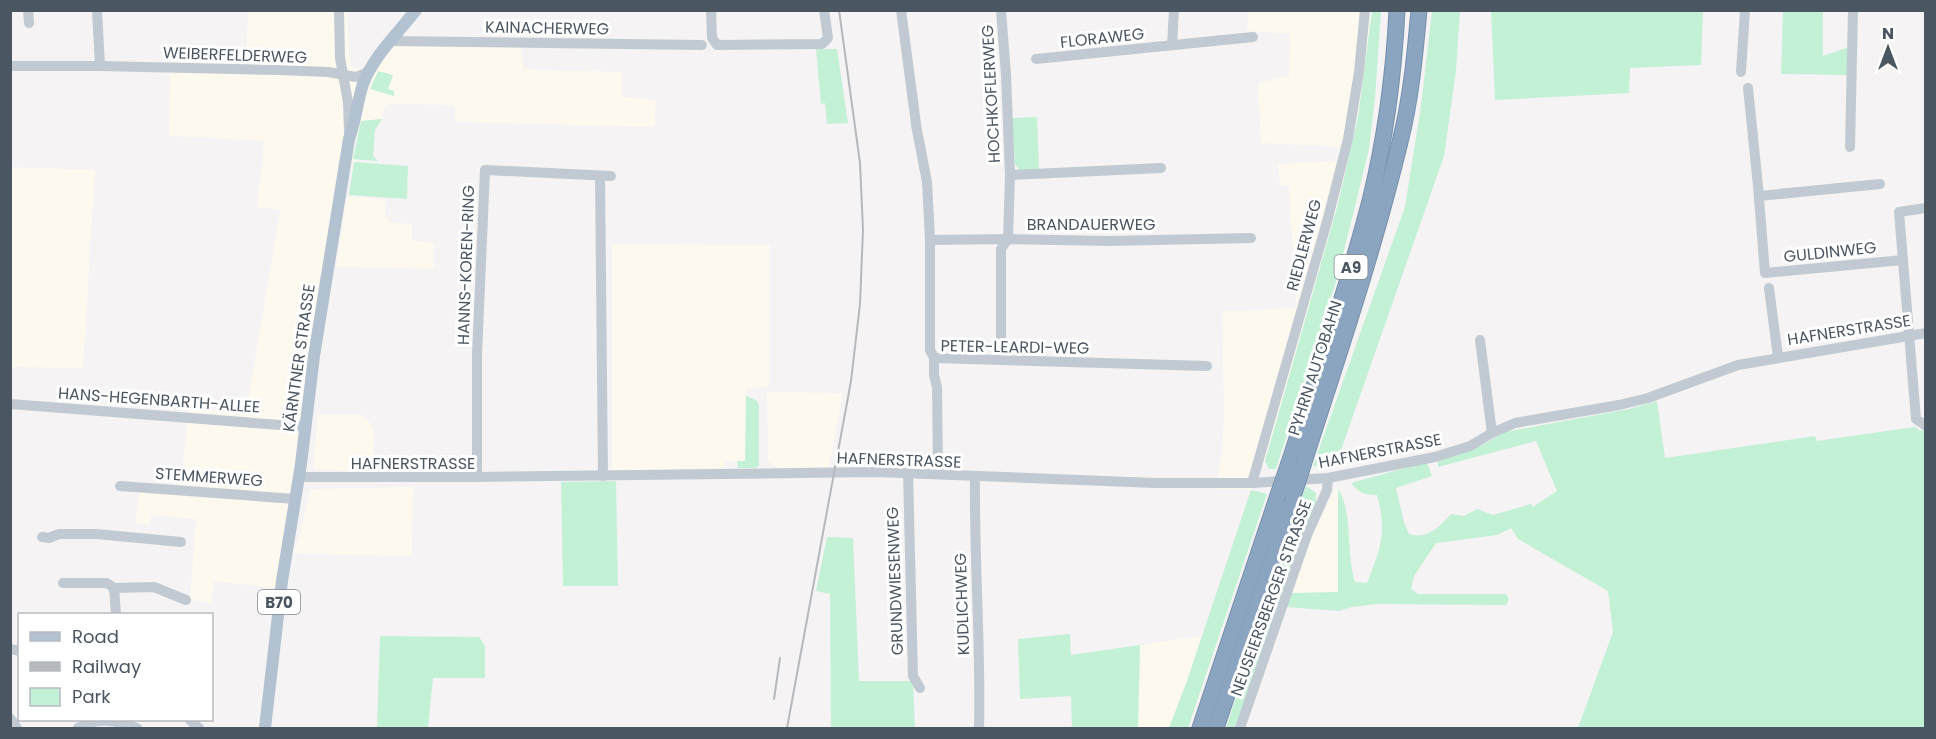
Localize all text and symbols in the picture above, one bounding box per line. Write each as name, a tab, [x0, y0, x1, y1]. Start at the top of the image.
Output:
street label: KAINACHERWEG	[485, 15, 609, 41]
north arrow	[1858, 18, 1918, 78]
street label: FLORAWEG	[1059, 22, 1145, 54]
text: N	[1882, 22, 1894, 45]
street label: HOCHKOFLERWEG	[976, 24, 1006, 164]
street label: WEIBERFELDERWEG	[163, 41, 307, 69]
street label: HANNS-KOREN-RING	[452, 185, 480, 345]
street label: RIEDLERWEG	[1281, 196, 1327, 294]
street label: BRANDAUERWEG	[1027, 213, 1155, 236]
street label: GULDINWEG	[1783, 236, 1877, 268]
road number: A9	[1334, 255, 1368, 279]
street label: KÄRNTNER STRASSE	[277, 283, 321, 433]
street label: PYHRN AUTOBAHN	[1282, 298, 1348, 438]
street label: HAFNERSTRASSE	[1786, 309, 1912, 351]
street label: PETER-LEARDI-WEG	[940, 334, 1090, 360]
street label: HANS-HEGENBARTH-ALLEE	[57, 381, 261, 419]
street label: HAFNERSTRASSE	[1317, 428, 1443, 474]
street label: HAFNERSTRASSE	[836, 446, 962, 474]
street label: HAFNERSTRASSE	[351, 452, 475, 475]
street label: STEMMERWEG	[154, 462, 264, 492]
street label: NEUSEIERSBERGER STRASSE	[1225, 497, 1317, 699]
street label: GRUNDWIESENWEG	[881, 506, 909, 656]
street label: KUDLICHWEG	[949, 553, 975, 655]
road number: B70	[258, 590, 300, 614]
legend	[18, 613, 213, 721]
text: Road	[72, 624, 119, 649]
text: Railway	[72, 654, 141, 679]
text: Park	[72, 684, 111, 709]

